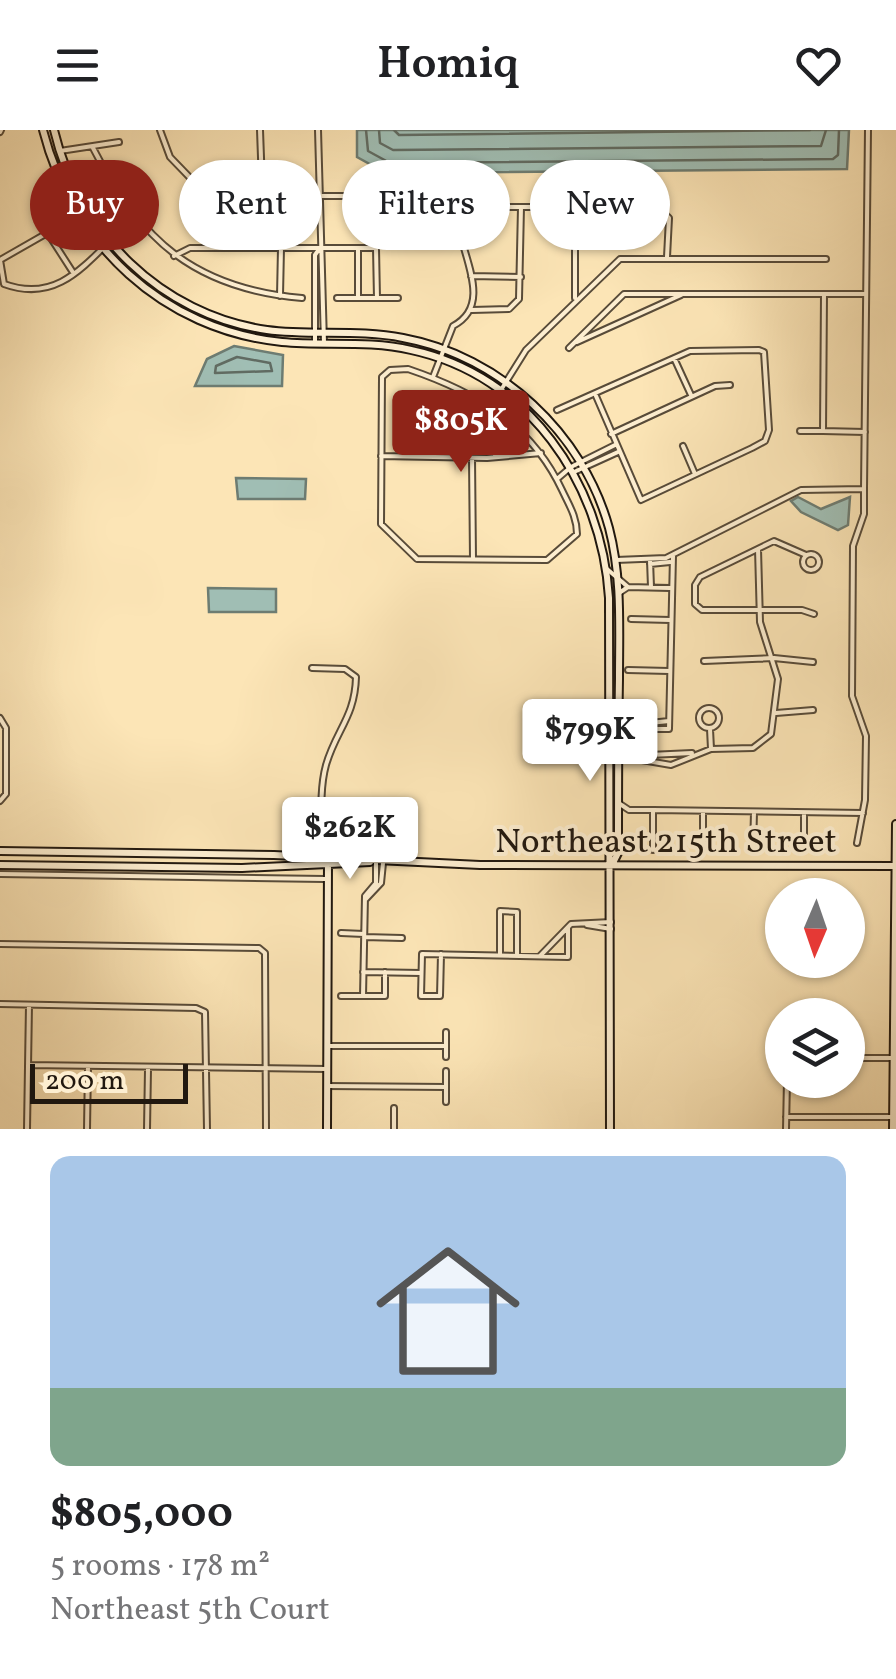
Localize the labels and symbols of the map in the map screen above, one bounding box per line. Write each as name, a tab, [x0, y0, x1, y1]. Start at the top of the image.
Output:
pin: $805K	[391, 390, 531, 475]
pin: $799K	[520, 699, 660, 784]
pin: $262K	[280, 797, 420, 882]
street label: Northeast 215th Street	[495, 819, 837, 867]
north arrow	[765, 878, 865, 978]
scale bar	[30, 1059, 188, 1104]

